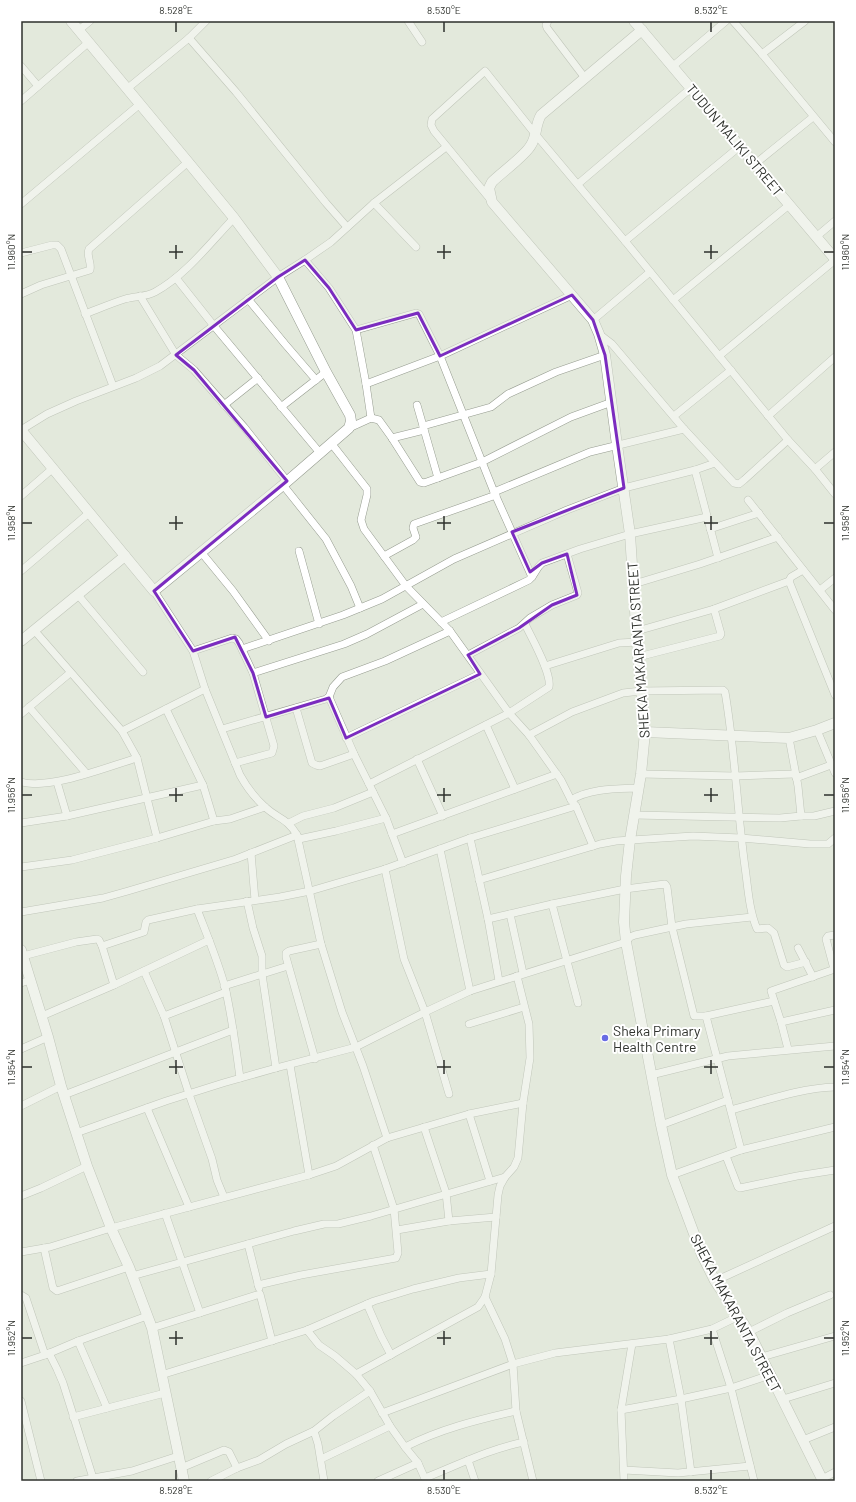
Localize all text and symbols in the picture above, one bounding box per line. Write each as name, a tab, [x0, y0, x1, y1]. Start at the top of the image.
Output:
text: 8.528°E	[159, 4, 193, 16]
text: 8.530°E	[427, 4, 461, 16]
text: 8.532°E	[694, 4, 728, 16]
street label: TUDUN MALIKI STREET	[683, 80, 787, 200]
text: 11.960°N	[5, 234, 17, 270]
text: 11.960°N	[839, 234, 851, 270]
text: 11.958°N	[5, 505, 17, 541]
text: 11.958°N	[839, 505, 851, 541]
street label: SHEKA MAKARANTA STREET	[623, 561, 653, 739]
text: 11.956°N	[5, 777, 17, 813]
text: 11.956°N	[839, 777, 851, 813]
place label: Sheka Primary Health Centre	[613, 1022, 701, 1055]
marker: Sheka Primary Health Centre	[600, 1033, 610, 1043]
text: 11.954°N	[5, 1049, 17, 1085]
text: 11.954°N	[839, 1049, 851, 1085]
street label: SHEKA MAKARANTA STREET	[687, 1231, 785, 1395]
text: 11.952°N	[5, 1320, 17, 1356]
text: 11.952°N	[839, 1320, 851, 1356]
text: 8.528°E	[159, 1484, 193, 1496]
text: 8.530°E	[427, 1484, 461, 1496]
text: 8.532°E	[694, 1484, 728, 1496]

